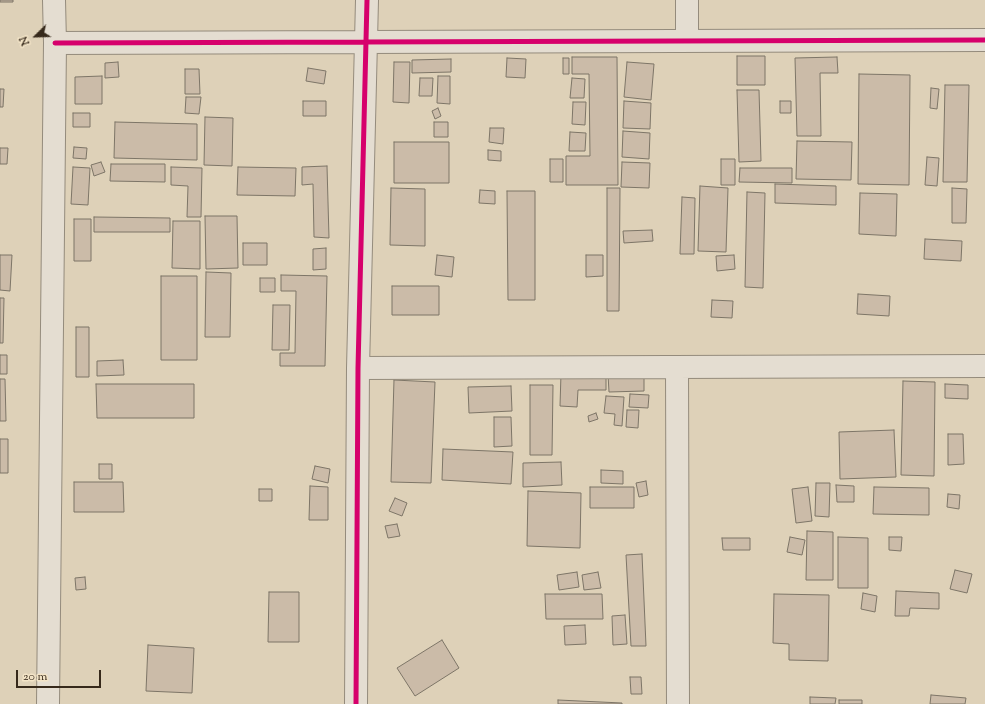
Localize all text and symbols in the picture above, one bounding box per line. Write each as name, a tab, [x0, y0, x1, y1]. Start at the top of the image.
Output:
north arrow	[16, 16, 56, 56]
text: N	[16, 34, 34, 48]
scale bar	[18, 662, 103, 688]
text: 20 m	[23, 668, 47, 686]

